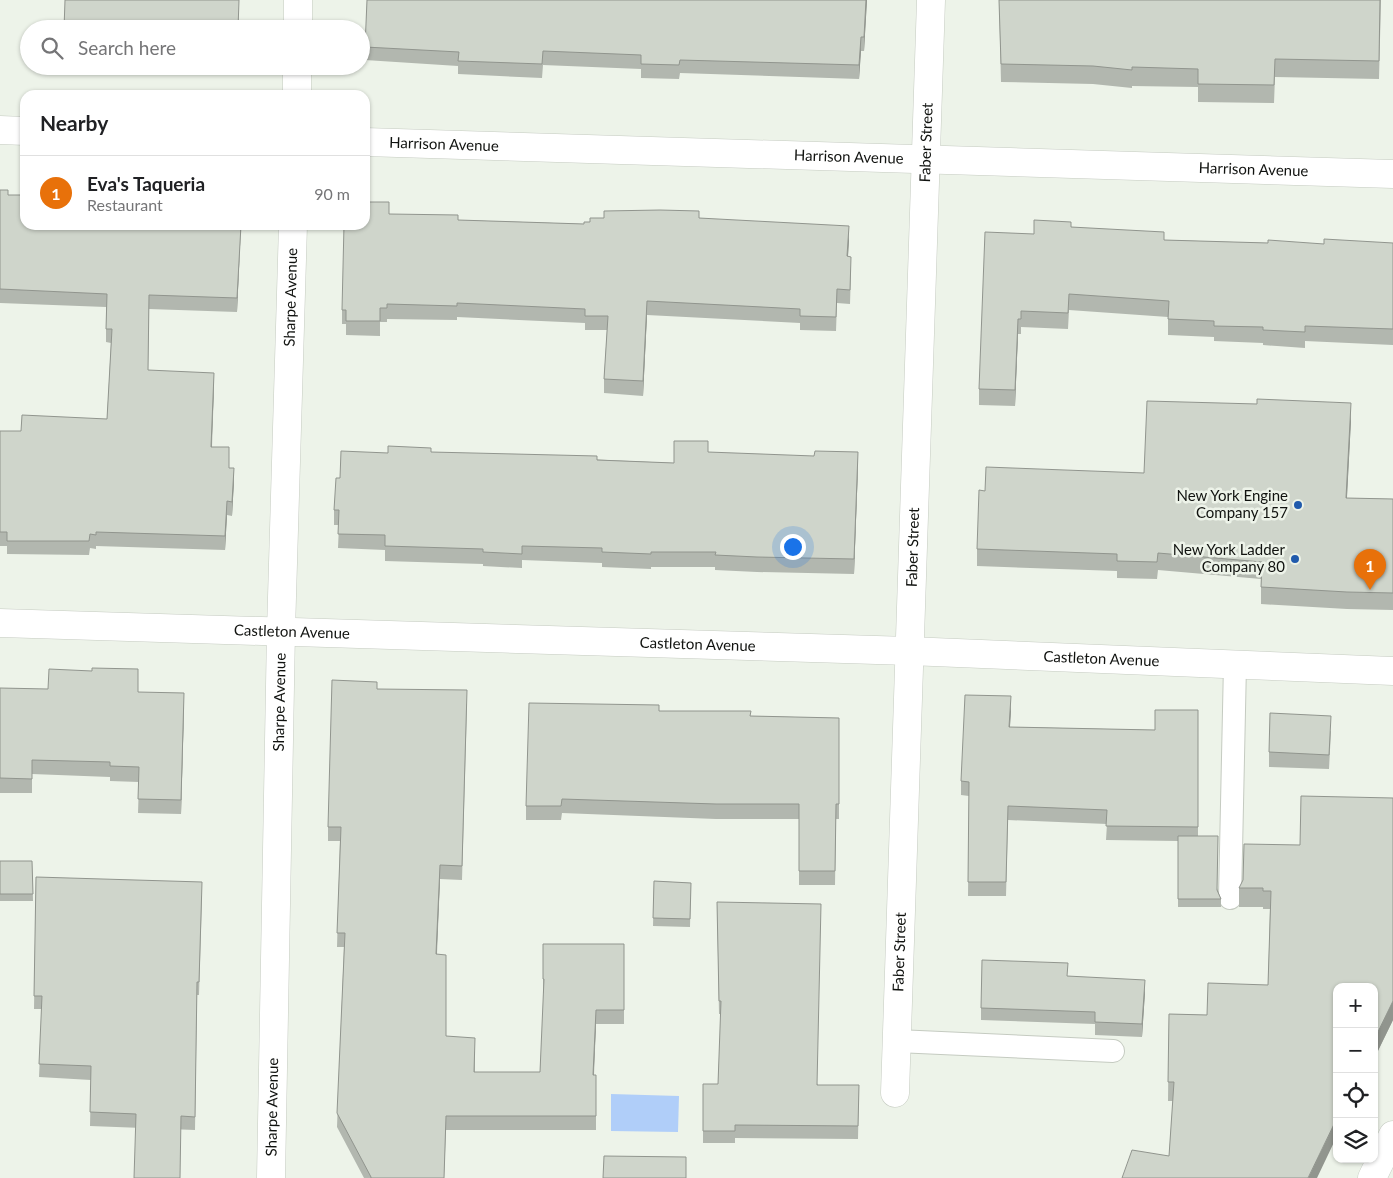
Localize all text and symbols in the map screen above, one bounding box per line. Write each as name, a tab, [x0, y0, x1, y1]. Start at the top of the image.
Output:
search box	[20, 20, 370, 75]
icon: search	[38, 34, 66, 62]
text: Search here	[78, 36, 176, 59]
street label: Faber Street	[915, 102, 936, 183]
text: Nearby	[40, 110, 108, 135]
street label: Harrison Avenue	[389, 133, 499, 154]
street label: Harrison Avenue	[794, 145, 904, 167]
street label: Harrison Avenue	[1199, 158, 1309, 179]
text: Eva's Taqueria	[87, 172, 205, 195]
text: 1	[51, 184, 61, 203]
text: 90 m	[314, 184, 350, 203]
text: Restaurant	[87, 195, 163, 214]
street label: Sharpe Avenue	[279, 248, 300, 347]
place label: New York Engine Company 157	[1177, 486, 1288, 521]
marker: New York Engine Company 157	[1292, 499, 1304, 511]
street label: Faber Street	[902, 506, 922, 587]
your location	[780, 534, 806, 560]
place label: New York Ladder Company 80	[1173, 540, 1286, 575]
pin: 1	[1354, 549, 1386, 590]
marker: New York Ladder Company 80	[1289, 553, 1301, 565]
street label: Castleton Avenue	[234, 620, 350, 642]
street label: Castleton Avenue	[639, 633, 756, 654]
street label: Castleton Avenue	[1043, 647, 1160, 669]
street label: Sharpe Avenue	[269, 652, 289, 752]
street label: Faber Street	[888, 911, 909, 992]
map controls	[1333, 983, 1378, 1163]
button: +	[1333, 983, 1378, 1028]
button: −	[1333, 1028, 1378, 1073]
street label: Sharpe Avenue	[261, 1057, 281, 1157]
button: locate	[1333, 1073, 1378, 1118]
button: layers	[1333, 1118, 1378, 1163]

